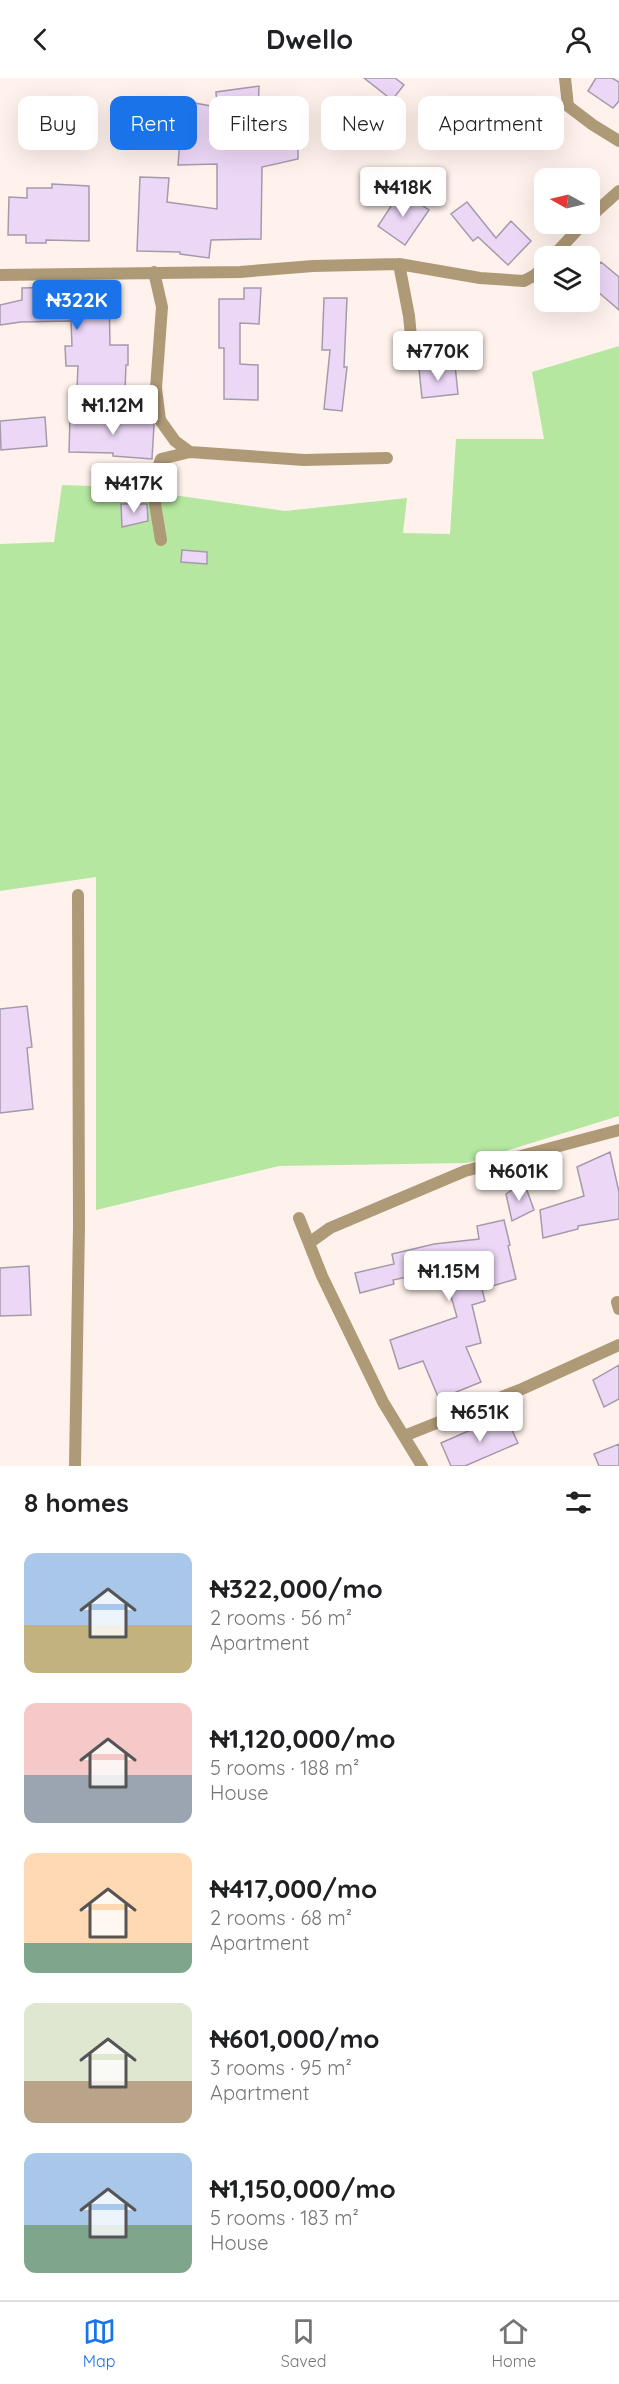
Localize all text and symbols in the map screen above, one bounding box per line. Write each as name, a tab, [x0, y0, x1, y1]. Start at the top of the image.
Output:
text: Dwello	[266, 22, 353, 56]
icon: back	[24, 23, 57, 56]
icon: person	[562, 23, 595, 56]
chip: Buy	[18, 96, 98, 150]
chip: Rent	[110, 96, 197, 150]
chip: Filters	[209, 96, 309, 150]
chip: New	[321, 96, 406, 150]
chip: Apartment	[418, 96, 564, 150]
pin: ₦418K	[361, 167, 445, 218]
north arrow	[534, 168, 600, 234]
map controls	[534, 168, 600, 312]
text: ₦418K	[374, 174, 432, 199]
button: layers	[534, 246, 600, 312]
pin: ₦322K	[35, 280, 119, 331]
text: ₦322K	[46, 287, 108, 312]
pin: ₦770K	[396, 331, 480, 382]
text: ₦770K	[407, 338, 469, 363]
pin: ₦1.12M	[64, 385, 162, 436]
text: ₦1.12M	[82, 392, 144, 417]
pin: ₦417K	[92, 463, 176, 514]
text: ₦417K	[105, 470, 163, 495]
pin: ₦601K	[477, 1151, 561, 1202]
text: ₦601K	[490, 1158, 548, 1183]
pin: ₦1.15M	[400, 1251, 498, 1302]
text: ₦1.15M	[418, 1258, 480, 1283]
pin: ₦651K	[438, 1392, 522, 1443]
text: ₦651K	[451, 1399, 509, 1424]
text: 8 homes	[24, 1486, 129, 1519]
icon: filters	[562, 1486, 595, 1519]
text: ₦322,000/mo	[210, 1572, 383, 1605]
icon: home	[72, 1577, 144, 1649]
text: 2 rooms · 56 m²	[210, 1605, 352, 1630]
text: Apartment	[210, 1630, 310, 1655]
text: ₦1,120,000/mo	[210, 1722, 395, 1755]
icon: home	[72, 1727, 144, 1799]
text: 5 rooms · 188 m²	[210, 1755, 359, 1780]
text: House	[210, 1780, 269, 1805]
text: ₦417,000/mo	[210, 1872, 377, 1905]
icon: home	[72, 1877, 144, 1949]
text: 2 rooms · 68 m²	[210, 1905, 352, 1930]
text: Apartment	[210, 1930, 310, 1955]
text: ₦601,000/mo	[210, 2022, 380, 2055]
icon: home	[72, 2027, 144, 2099]
text: 3 rooms · 95 m²	[210, 2055, 352, 2080]
text: Apartment	[210, 2080, 310, 2105]
text: ₦1,150,000/mo	[210, 2172, 396, 2205]
icon: home	[72, 2177, 144, 2249]
text: 5 rooms · 183 m²	[210, 2205, 359, 2230]
text: House	[210, 2230, 269, 2255]
tab: Map	[83, 2315, 116, 2371]
tab: Saved	[281, 2315, 326, 2371]
tab: Home	[492, 2315, 536, 2371]

